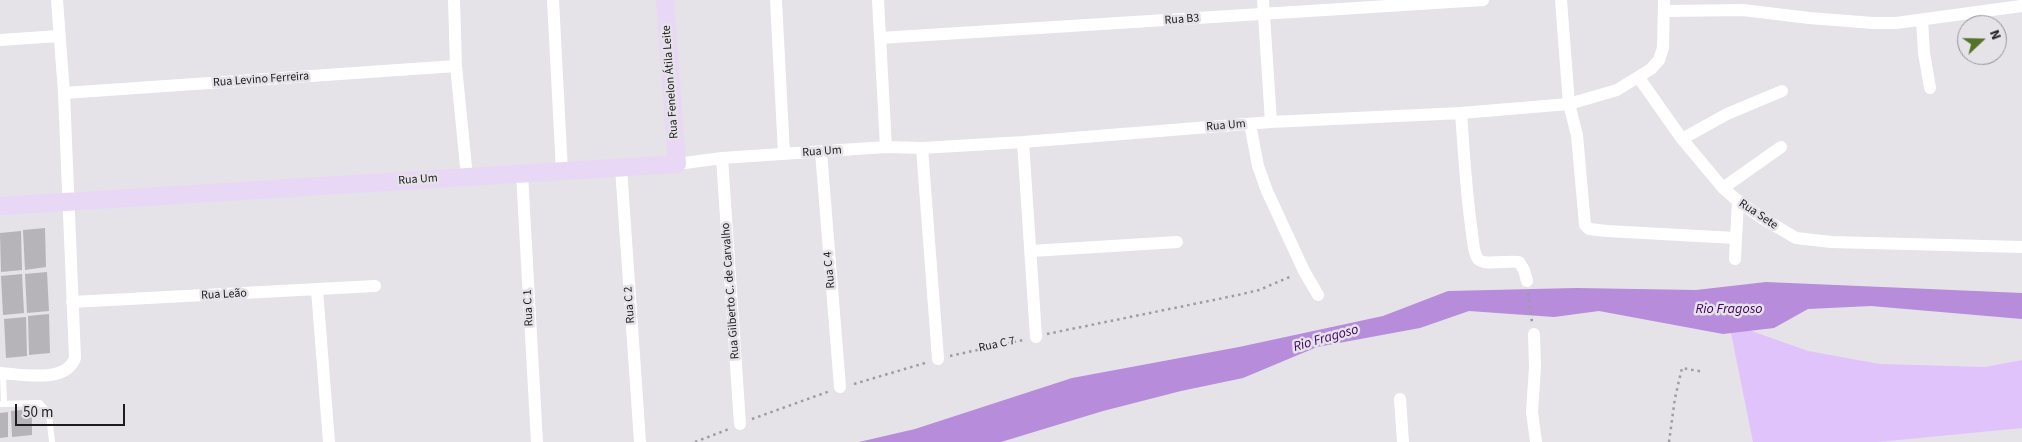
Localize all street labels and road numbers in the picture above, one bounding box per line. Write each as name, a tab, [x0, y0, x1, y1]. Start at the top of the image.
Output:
street label: Rua B3	[1164, 12, 1200, 28]
street label: Rua Fenelon Átila Leite	[660, 25, 682, 139]
street label: Rua Levino Ferreira	[212, 69, 310, 91]
street label: Rua Um	[1206, 117, 1246, 135]
street label: Rua Um	[802, 143, 842, 161]
street label: Rua Um	[398, 171, 438, 189]
street label: Rua Sete	[1736, 197, 1780, 233]
street label: Rua Gilberto C. de Carvalho	[719, 222, 743, 360]
street label: Rua C 4	[821, 251, 839, 289]
street label: Rua C 2	[622, 286, 638, 324]
street label: Rua Leão	[201, 287, 247, 303]
street label: Rua C 1	[521, 289, 537, 327]
street label: Rua C 7	[977, 334, 1017, 356]

